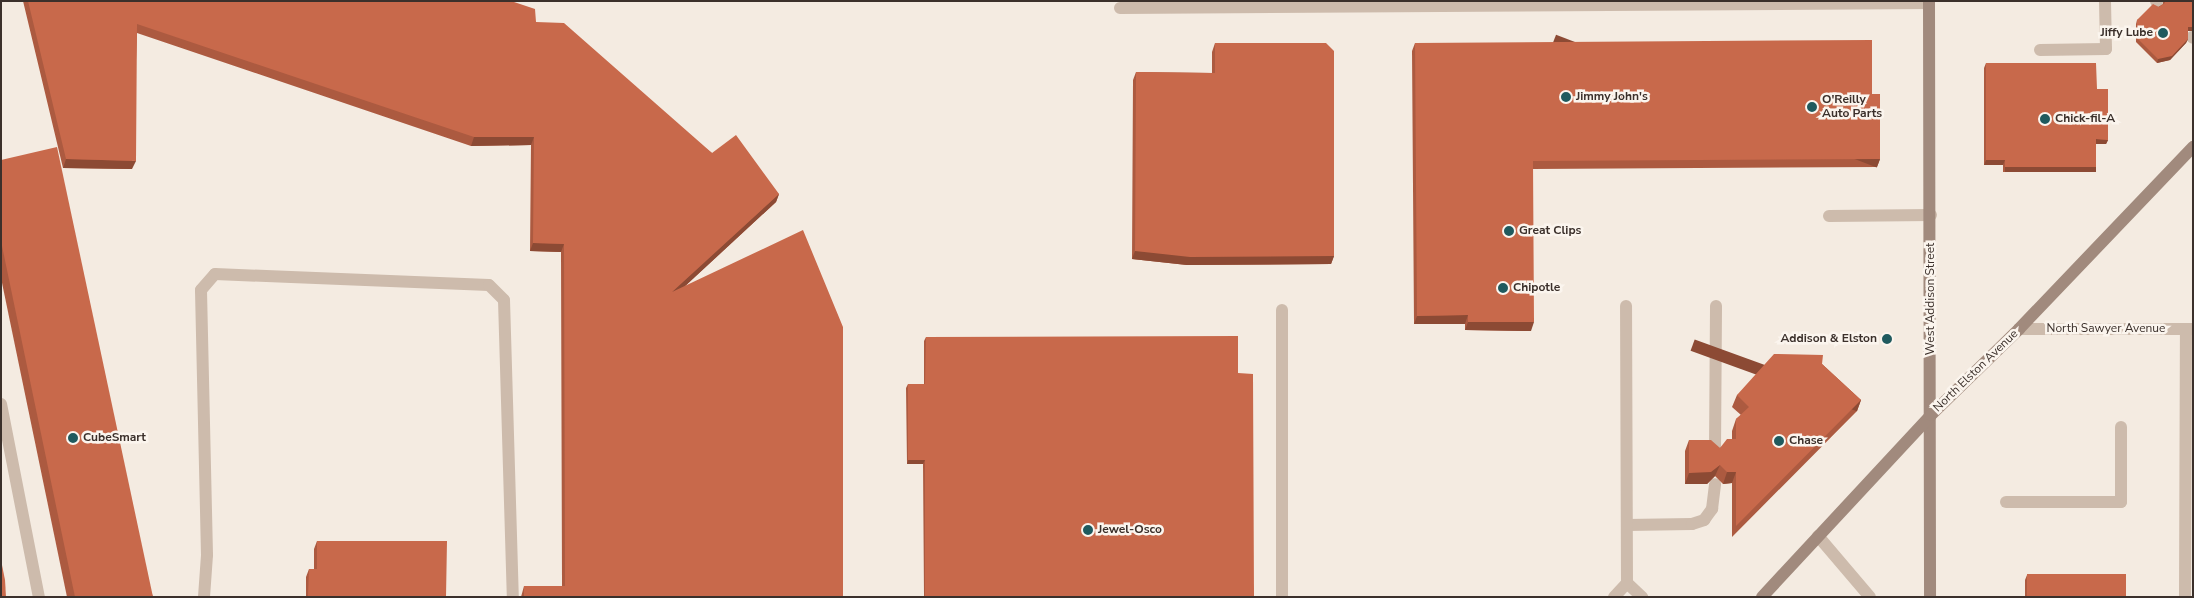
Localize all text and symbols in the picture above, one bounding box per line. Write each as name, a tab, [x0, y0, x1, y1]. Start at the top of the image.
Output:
place label: Jiffy Lube	[2101, 26, 2153, 40]
marker: Jiffy Lube	[2157, 27, 2169, 39]
place label: Jimmy John's	[1576, 90, 1648, 104]
marker: Jimmy John's	[1560, 91, 1572, 103]
place label: O'Reilly Auto Parts	[1822, 93, 1882, 121]
marker: O'Reilly Auto Parts	[1806, 101, 1818, 113]
place label: Chick-fil-A	[2055, 112, 2115, 126]
marker: Chick-fil-A	[2039, 113, 2051, 125]
place label: Great Clips	[1519, 224, 1581, 238]
marker: Great Clips	[1503, 225, 1515, 237]
street label: West Addison Street	[1924, 243, 1938, 355]
place label: Chipotle	[1513, 281, 1560, 295]
marker: Chipotle	[1497, 282, 1509, 294]
street label: North Sawyer Avenue	[2047, 322, 2165, 336]
street label: North Elston Avenue	[1931, 327, 2021, 415]
place label: Addison & Elston	[1780, 332, 1877, 346]
marker: Addison & Elston	[1881, 333, 1893, 345]
place label: CubeSmart	[83, 431, 146, 445]
marker: CubeSmart	[67, 432, 79, 444]
place label: Chase	[1789, 434, 1823, 448]
marker: Chase	[1773, 435, 1785, 447]
place label: Jewel-Osco	[1098, 523, 1162, 537]
marker: Jewel-Osco	[1082, 524, 1094, 536]

